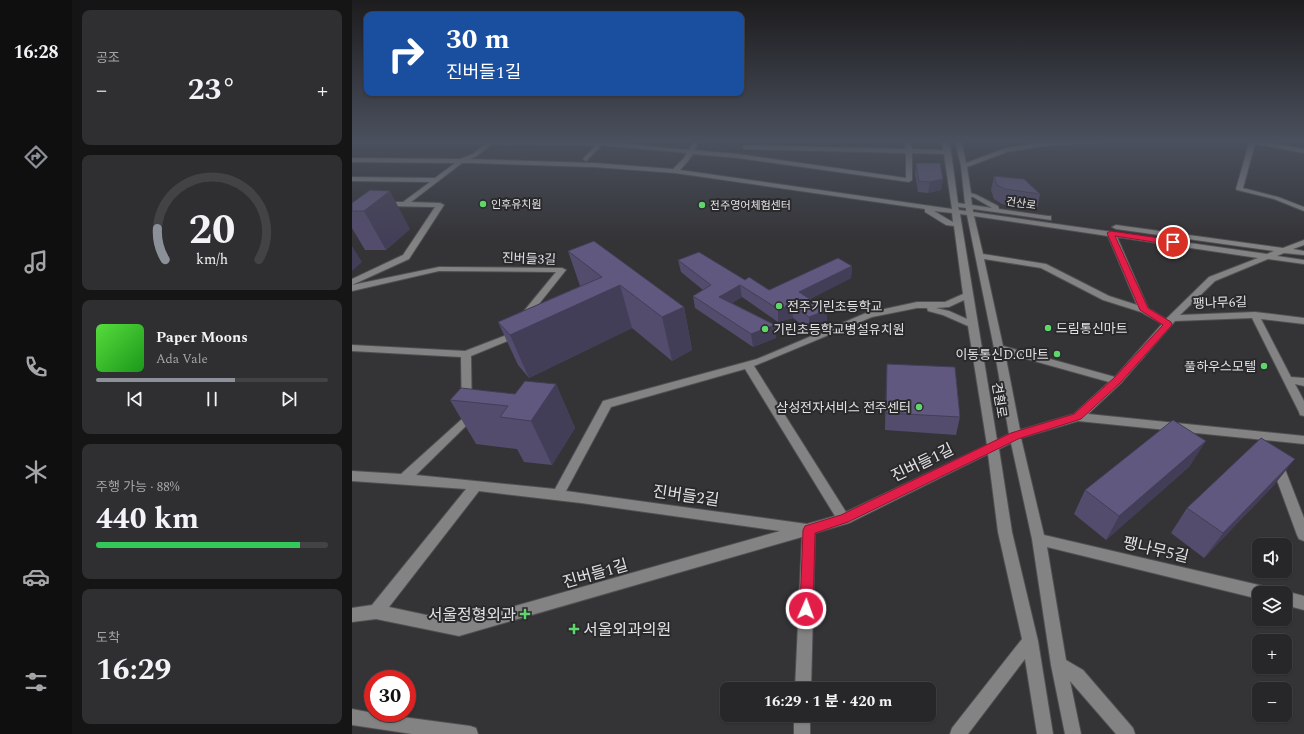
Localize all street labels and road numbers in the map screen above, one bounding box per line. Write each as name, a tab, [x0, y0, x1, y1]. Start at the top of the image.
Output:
street label: 건산로	[1005, 193, 1037, 214]
street label: 진버들3길	[501, 248, 556, 270]
street label: 팽나무6길	[1193, 292, 1248, 314]
street label: 견훤로	[986, 381, 1012, 419]
street label: 진버들1길	[887, 437, 958, 488]
street label: 진버들2길	[651, 479, 721, 513]
street label: 팽나무5길	[1120, 531, 1191, 569]
street label: 진버들1길	[560, 553, 631, 595]

